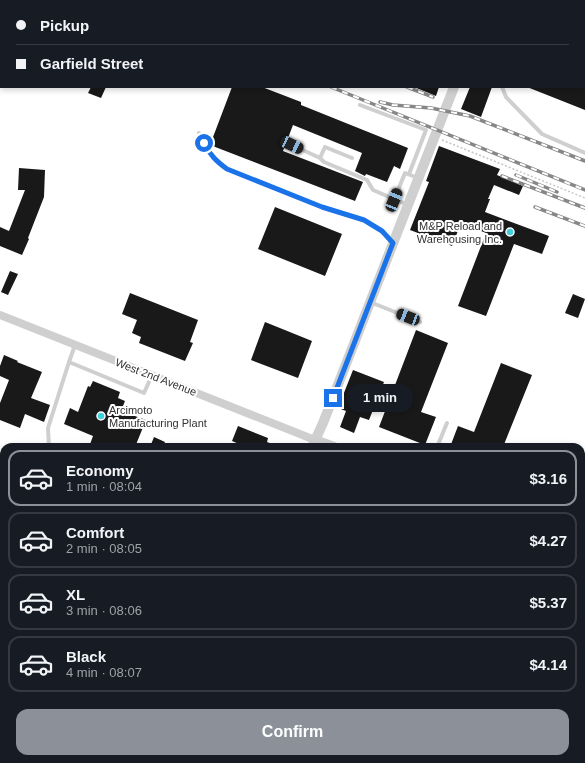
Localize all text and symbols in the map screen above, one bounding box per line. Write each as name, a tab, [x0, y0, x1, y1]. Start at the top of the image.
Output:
text: Pickup	[40, 17, 89, 34]
text: Garfield Street	[40, 55, 143, 72]
route start	[195, 134, 213, 152]
car	[279, 134, 305, 156]
car	[384, 187, 404, 213]
place label: M&P Reload and Warehousing Inc.	[417, 220, 502, 245]
marker: M&P Reload and Warehousing Inc.	[505, 227, 515, 237]
car	[395, 307, 421, 327]
street label: West 2nd Avenue	[114, 356, 198, 398]
callout: 1 min	[347, 384, 413, 412]
route end	[324, 389, 342, 407]
text: 1 min	[363, 390, 397, 405]
place label: Arcimoto Manufacturing Plant	[109, 404, 207, 429]
marker: Arcimoto Manufacturing Plant	[96, 411, 106, 421]
icon: car	[18, 460, 54, 496]
text: Economy	[66, 462, 134, 479]
text: $3.16	[529, 470, 567, 487]
text: 1 min · 08:04	[66, 479, 142, 494]
icon: car	[18, 522, 54, 558]
text: Comfort	[66, 524, 124, 541]
text: $4.27	[529, 532, 567, 549]
text: 2 min · 08:05	[66, 541, 142, 556]
icon: car	[18, 584, 54, 620]
text: XL	[66, 586, 85, 603]
text: $5.37	[529, 594, 567, 611]
text: 3 min · 08:06	[66, 603, 142, 618]
icon: car	[18, 646, 54, 682]
text: Black	[66, 648, 106, 665]
text: $4.14	[529, 656, 567, 673]
text: 4 min · 08:07	[66, 665, 142, 680]
button: Confirm	[16, 709, 569, 755]

